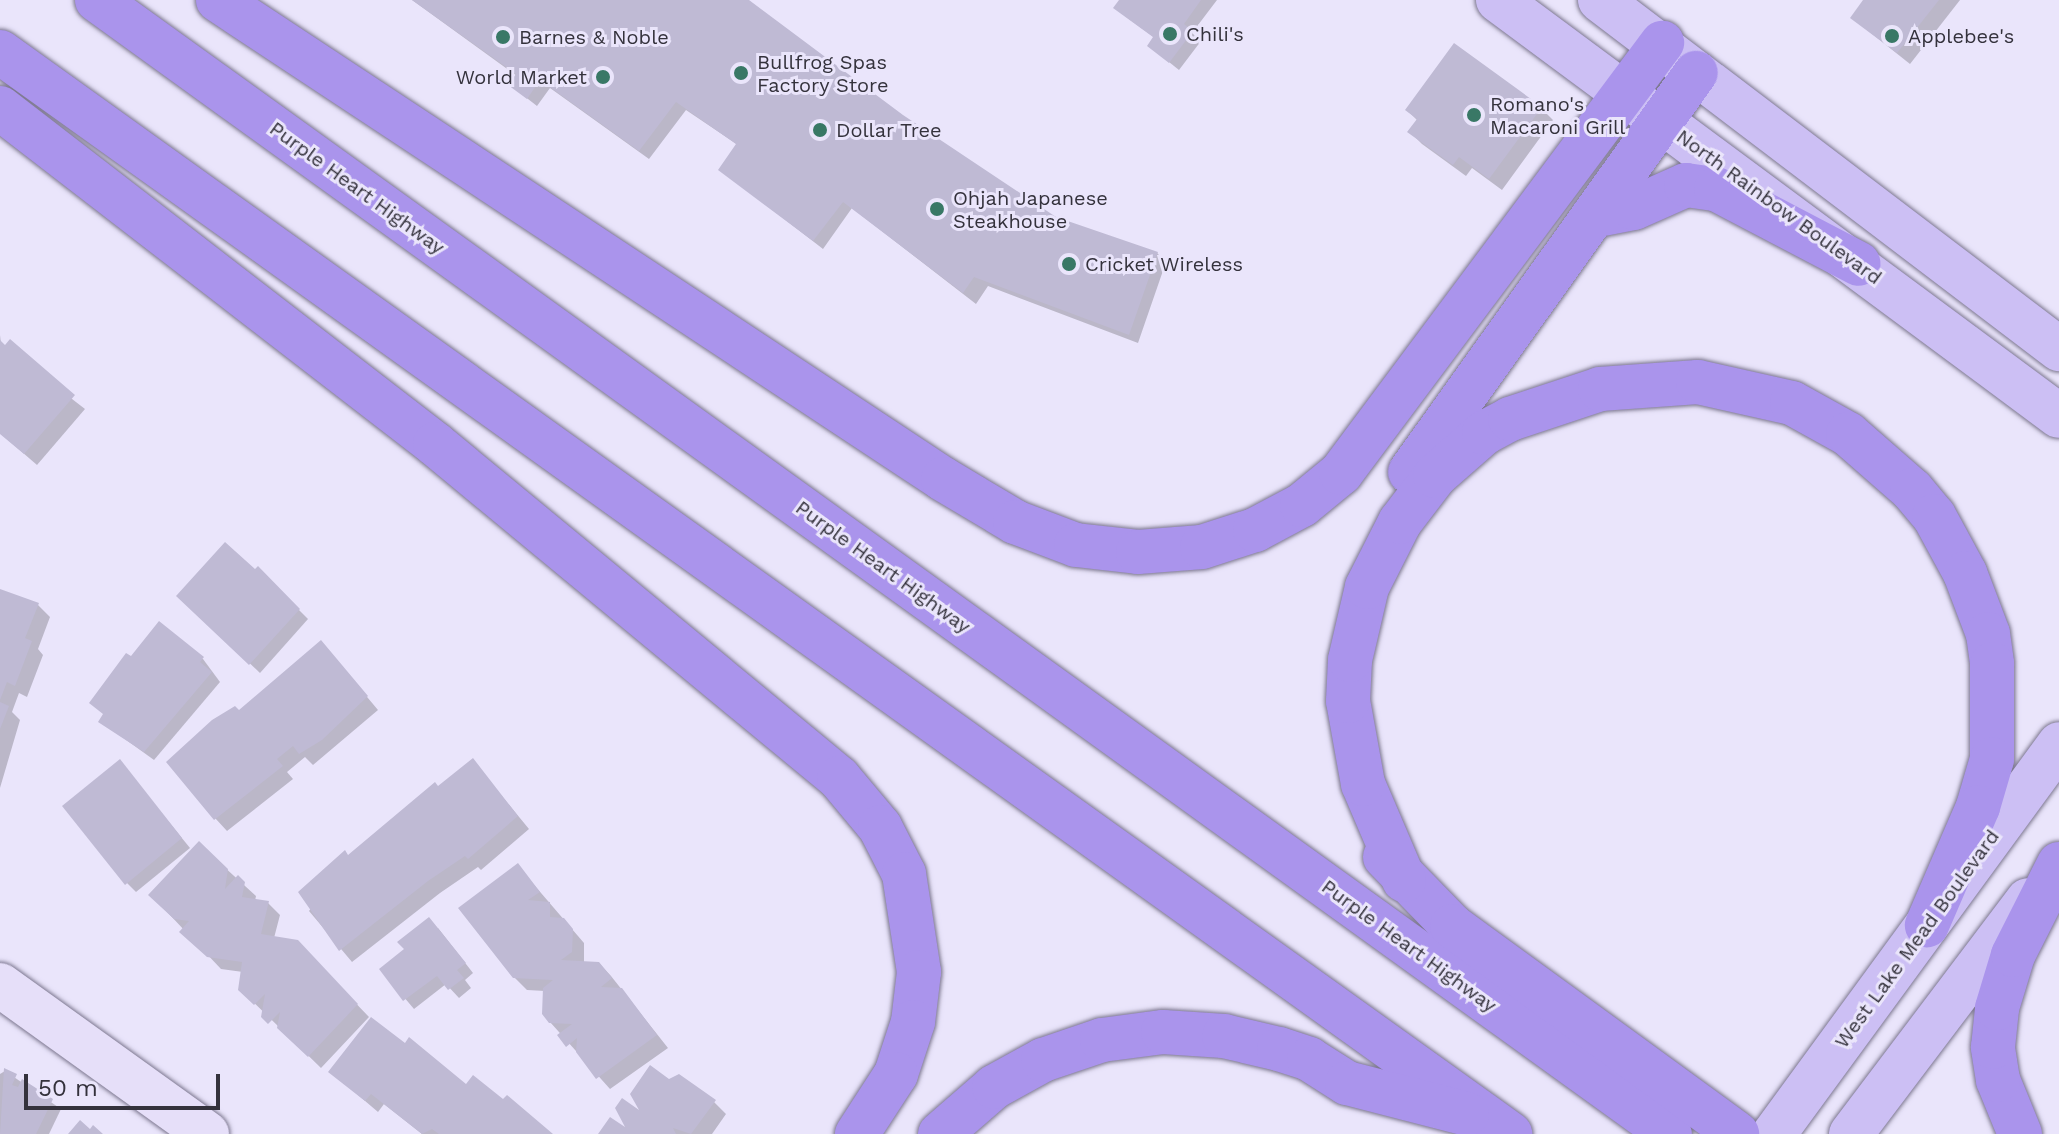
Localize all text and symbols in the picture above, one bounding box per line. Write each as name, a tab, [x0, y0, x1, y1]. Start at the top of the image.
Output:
place label: Chili's	[1186, 22, 1244, 46]
place label: Applebee's	[1908, 24, 2014, 48]
place label: Barnes & Noble	[519, 25, 669, 49]
marker: Chili's	[1161, 25, 1179, 43]
marker: Applebee's	[1883, 27, 1901, 45]
marker: Barnes & Noble	[494, 28, 512, 46]
place label: Bullfrog Spas Factory Store	[757, 50, 889, 97]
marker: Bullfrog Spas Factory Store	[732, 64, 750, 82]
place label: World Market	[456, 65, 587, 89]
marker: World Market	[594, 68, 612, 86]
place label: Romano's Macaroni Grill	[1490, 92, 1625, 139]
marker: Romano's Macaroni Grill	[1465, 106, 1483, 124]
street label: Purple Heart Highway	[265, 116, 449, 260]
place label: Dollar Tree	[836, 118, 943, 142]
marker: Dollar Tree	[811, 121, 829, 139]
street label: North Rainbow Boulevard	[1671, 124, 1887, 290]
place label: Ohjah Japanese Steakhouse	[953, 186, 1108, 233]
marker: Ohjah Japanese Steakhouse	[928, 200, 946, 218]
place label: Cricket Wireless	[1085, 252, 1243, 276]
marker: Cricket Wireless	[1060, 255, 1078, 273]
street label: Purple Heart Highway	[791, 495, 975, 639]
street label: West Lake Mead Boulevard	[1830, 825, 2004, 1053]
street label: Purple Heart Highway	[1317, 874, 1501, 1018]
scale bar	[28, 1058, 224, 1108]
text: 50 m	[38, 1074, 98, 1102]

